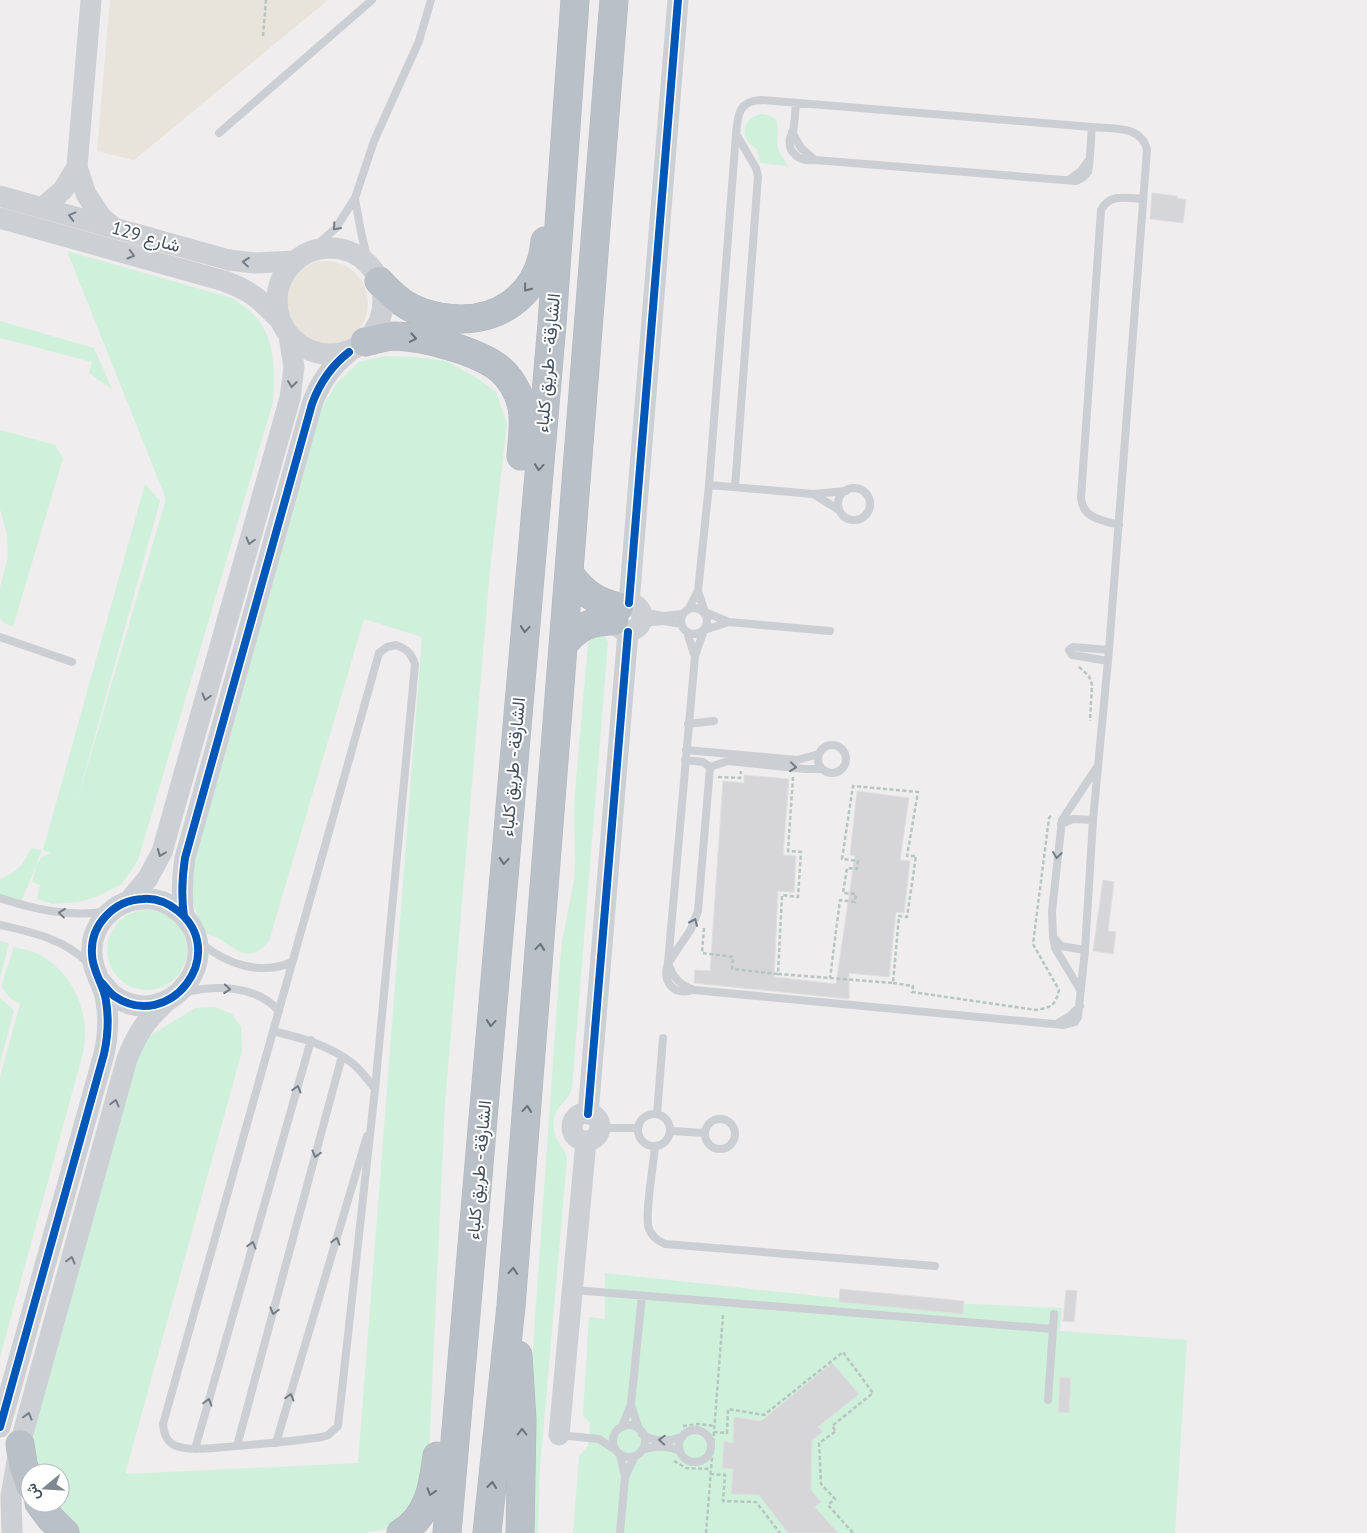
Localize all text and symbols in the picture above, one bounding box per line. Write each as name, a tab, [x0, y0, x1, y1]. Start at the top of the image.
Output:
one-way arrow	[68, 211, 77, 222]
street label: شارع 129	[109, 216, 183, 258]
one-way arrow	[333, 221, 342, 230]
one-way arrow	[127, 249, 135, 259]
one-way arrow	[242, 257, 250, 268]
one-way arrow	[524, 282, 533, 292]
street label: الشارقة - طريق كلباء	[530, 292, 565, 434]
one-way arrow	[409, 333, 417, 343]
one-way arrow	[288, 380, 298, 389]
one-way arrow	[534, 464, 545, 472]
one-way arrow	[245, 537, 256, 546]
one-way arrow	[519, 625, 530, 633]
one-way arrow	[201, 693, 211, 701]
street label: الشارقة - طريق كلباء	[495, 696, 530, 838]
one-way arrow	[789, 762, 797, 773]
one-way arrow	[156, 849, 166, 857]
one-way arrow	[1052, 852, 1063, 860]
one-way arrow	[499, 857, 510, 865]
one-way arrow	[57, 908, 65, 919]
one-way arrow	[687, 918, 698, 927]
one-way arrow	[534, 942, 545, 950]
one-way arrow	[223, 983, 231, 994]
one-way arrow	[486, 1019, 497, 1027]
one-way arrow	[291, 1085, 301, 1094]
one-way arrow	[109, 1099, 119, 1108]
street label: الشارقة - طريق كلباء	[461, 1099, 496, 1241]
one-way arrow	[521, 1104, 532, 1112]
one-way arrow	[311, 1150, 322, 1158]
one-way arrow	[330, 1237, 340, 1245]
one-way arrow	[247, 1242, 257, 1250]
one-way arrow	[66, 1256, 76, 1264]
one-way arrow	[508, 1266, 519, 1274]
one-way arrow	[269, 1306, 279, 1314]
one-way arrow	[285, 1393, 295, 1401]
one-way arrow	[202, 1397, 213, 1406]
one-way arrow	[23, 1413, 33, 1421]
one-way arrow	[517, 1428, 527, 1436]
one-way arrow	[657, 1434, 665, 1445]
north arrow	[20, 1463, 70, 1513]
one-way arrow	[486, 1480, 497, 1488]
text: ش	[21, 1481, 44, 1503]
one-way arrow	[426, 1488, 436, 1496]

